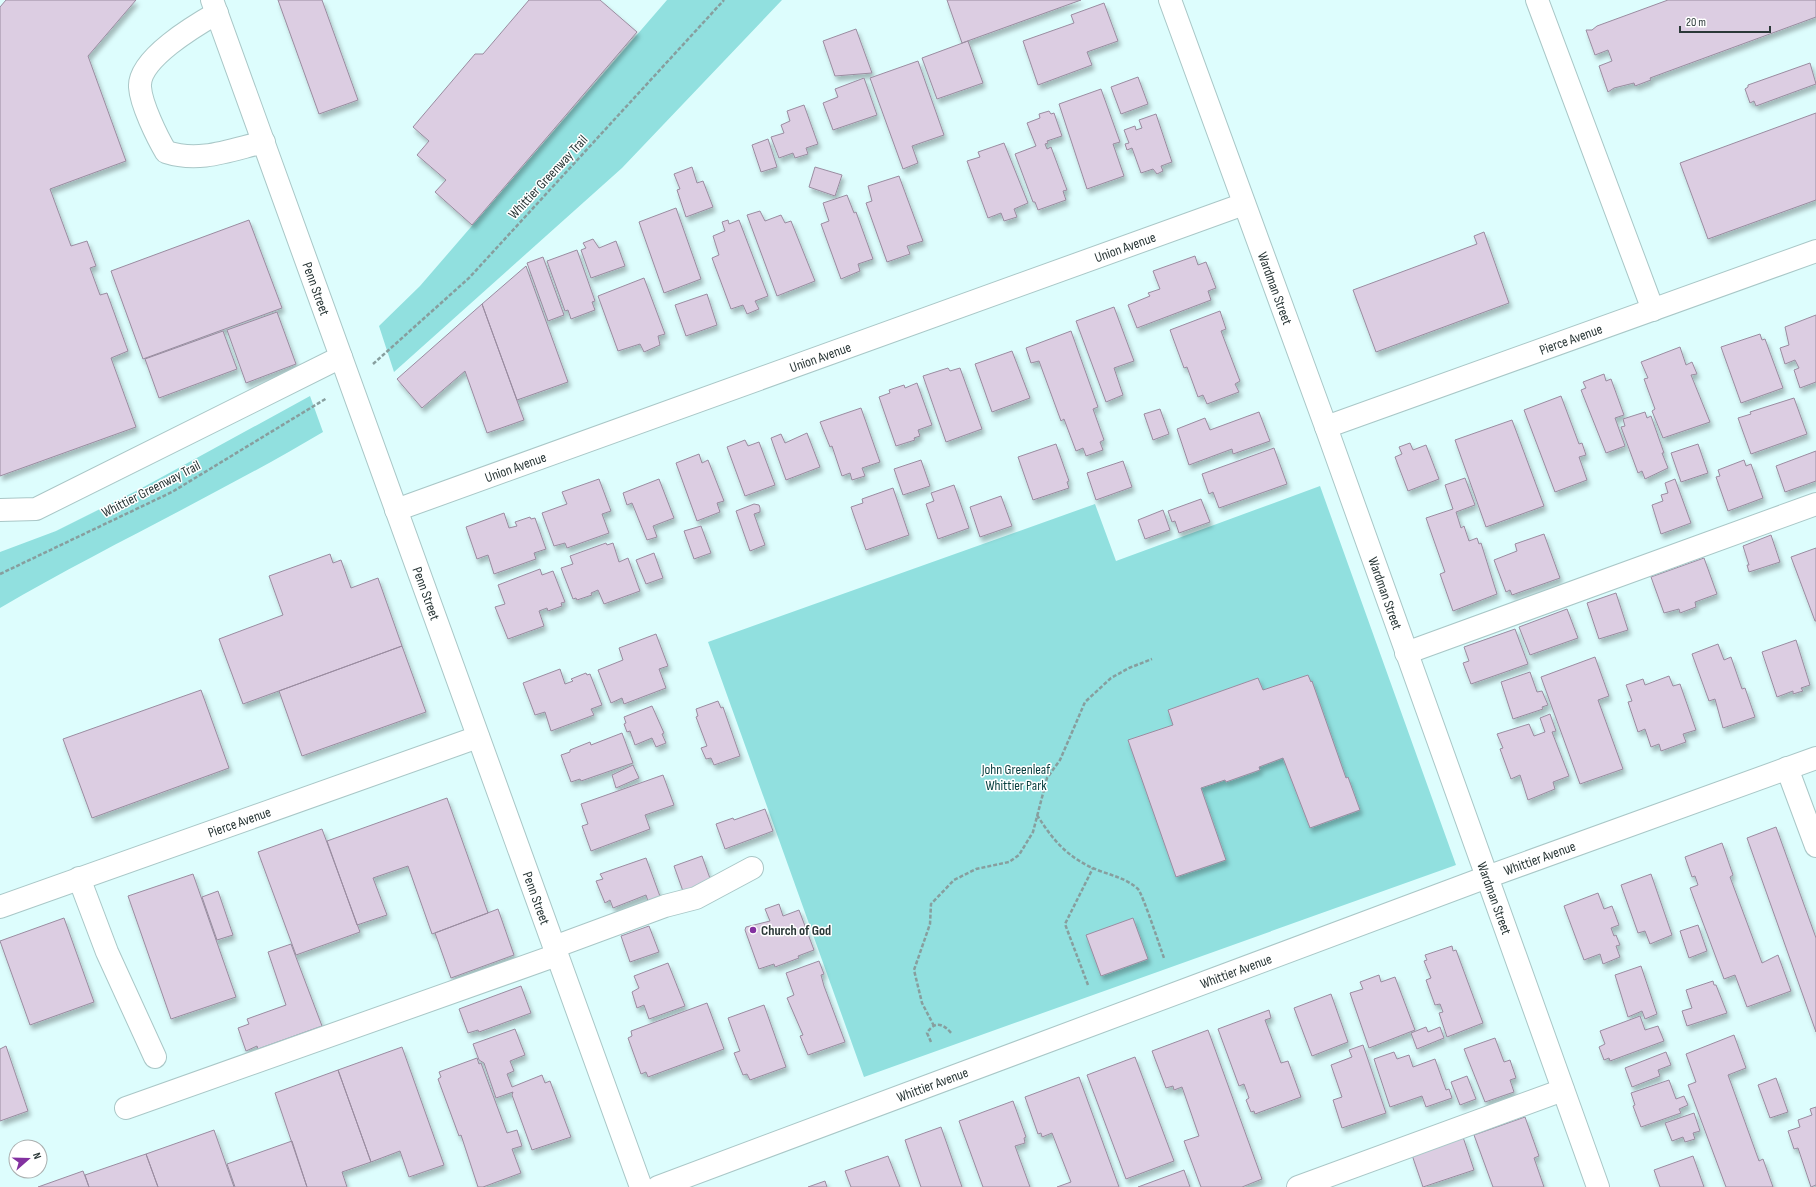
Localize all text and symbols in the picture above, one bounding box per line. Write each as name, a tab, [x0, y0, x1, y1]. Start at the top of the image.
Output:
scale bar	[1680, 8, 1770, 34]
text: 20 m	[1686, 15, 1706, 30]
street label: Whittier Greenway Trail	[505, 132, 591, 222]
street label: Union Avenue	[1092, 228, 1158, 266]
street label: Wardman Street	[1254, 250, 1296, 327]
street label: Penn Street	[299, 260, 334, 318]
street label: Pierce Avenue	[1537, 320, 1604, 358]
street label: Union Avenue	[787, 338, 853, 376]
street label: Union Avenue	[483, 448, 548, 486]
street label: Whittier Greenway Trail	[99, 457, 203, 521]
street label: Wardman Street	[1365, 554, 1406, 632]
street label: Penn Street	[409, 564, 444, 622]
park label: John Greenleaf Whittier Park	[981, 761, 1051, 794]
street label: Pierce Avenue	[206, 803, 273, 841]
street label: Whittier Avenue	[1501, 837, 1578, 879]
street label: Wardman Street	[1474, 859, 1515, 937]
street label: Penn Street	[519, 869, 554, 927]
place label: Church of God	[761, 922, 831, 939]
marker: Church of God	[748, 925, 758, 935]
street label: Whittier Avenue	[1198, 950, 1274, 992]
street label: Whittier Avenue	[894, 1063, 971, 1105]
north arrow	[8, 1139, 48, 1179]
text: N	[30, 1151, 44, 1161]

